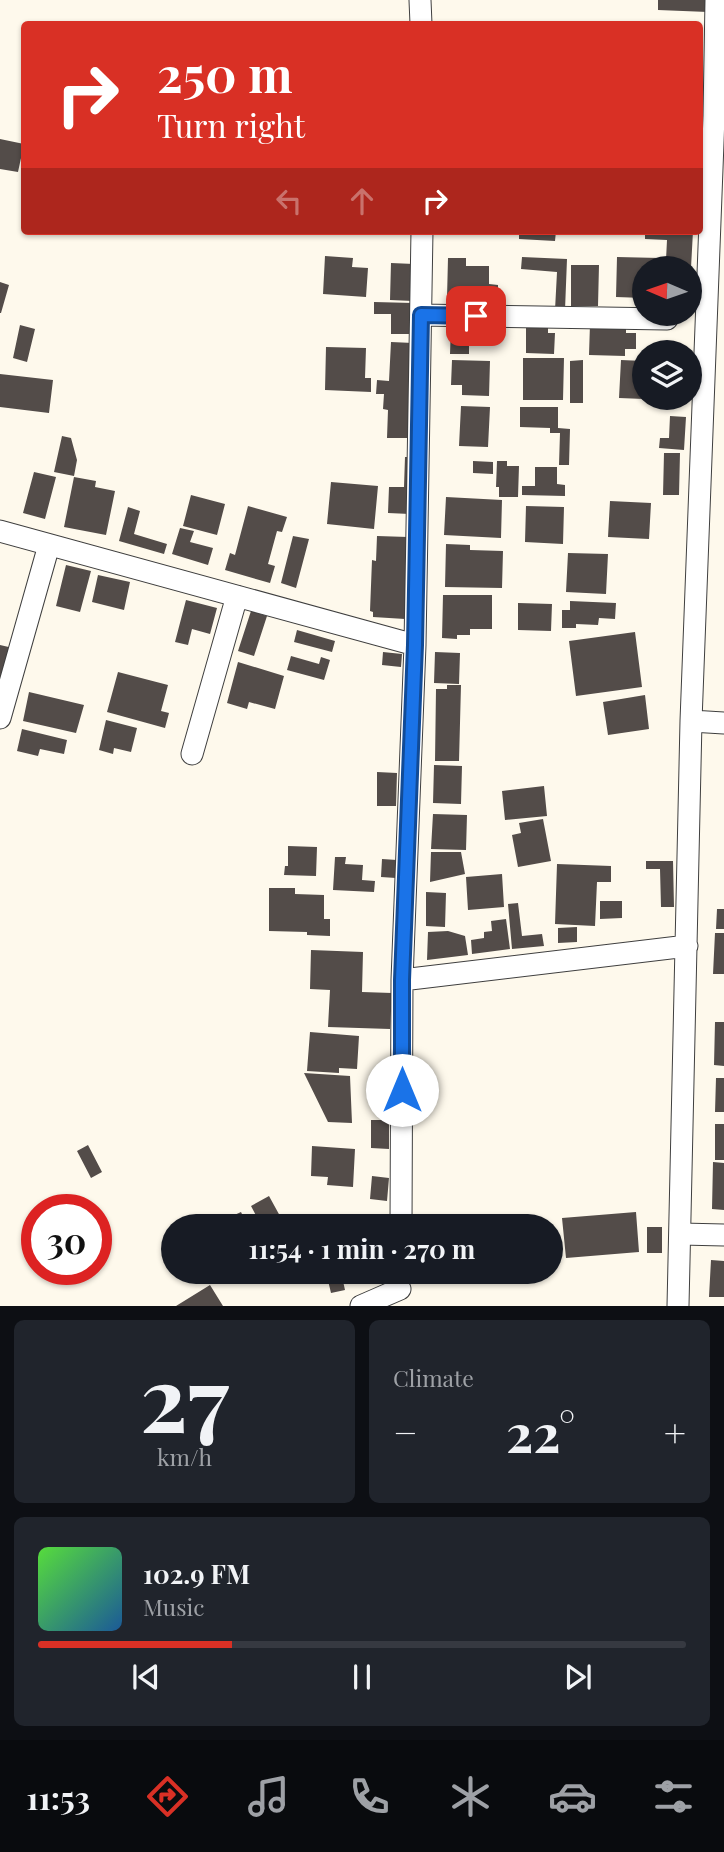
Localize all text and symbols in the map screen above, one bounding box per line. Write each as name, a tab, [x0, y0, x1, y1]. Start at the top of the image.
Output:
text: 250 m	[157, 40, 293, 105]
icon: right	[42, 49, 133, 140]
text: Turn right	[157, 103, 305, 146]
icon: left	[270, 182, 308, 220]
icon: ahead	[343, 182, 381, 220]
icon: right	[416, 182, 454, 220]
north arrow	[632, 256, 702, 326]
map controls	[632, 256, 702, 410]
pin	[446, 286, 506, 346]
icon: arrive	[457, 297, 495, 335]
button: layers	[632, 340, 702, 410]
position arrow	[365, 1053, 439, 1127]
speed limit sign: 30	[21, 1194, 112, 1285]
text: 11:54 · 1 min · 270 m	[249, 1231, 475, 1266]
text: 27	[140, 1335, 229, 1456]
text: Climate	[393, 1362, 474, 1393]
text: 22°	[506, 1397, 575, 1466]
text: −	[393, 1406, 418, 1457]
text: +	[664, 1406, 686, 1457]
text: km/h	[157, 1441, 212, 1472]
text: 102.9 FM	[143, 1556, 250, 1591]
text: Music	[143, 1591, 204, 1622]
icon: previous	[127, 1658, 165, 1696]
icon: pause	[343, 1658, 381, 1696]
icon: next	[559, 1658, 597, 1696]
icon: directions	[143, 1772, 192, 1821]
icon: music	[244, 1772, 293, 1821]
icon: phone	[345, 1772, 394, 1821]
icon: climate	[446, 1772, 495, 1821]
icon: car	[548, 1772, 597, 1821]
icon: filters	[649, 1772, 698, 1821]
text: 11:53	[26, 1775, 90, 1818]

